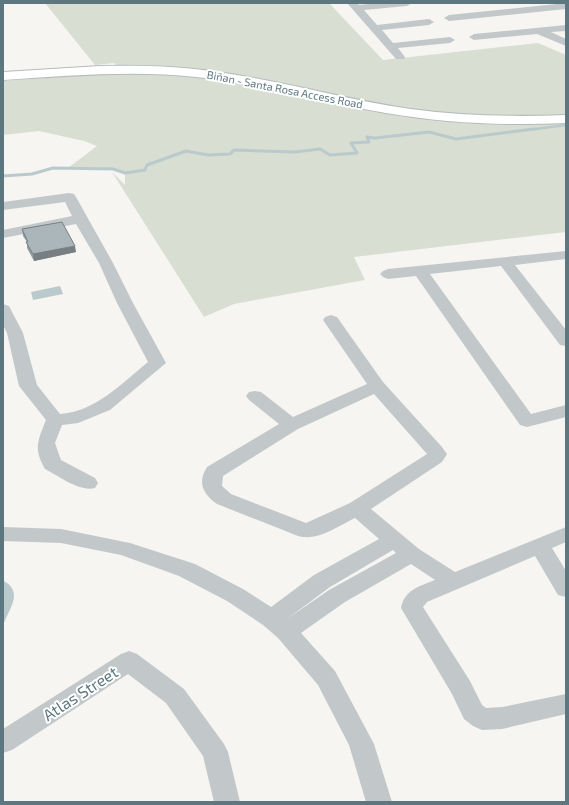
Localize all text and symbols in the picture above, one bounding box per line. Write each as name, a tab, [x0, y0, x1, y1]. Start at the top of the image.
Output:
street label: Biñan - Santa Rosa Access Road	[206, 67, 364, 111]
street label: Atlas Street	[39, 662, 121, 724]

